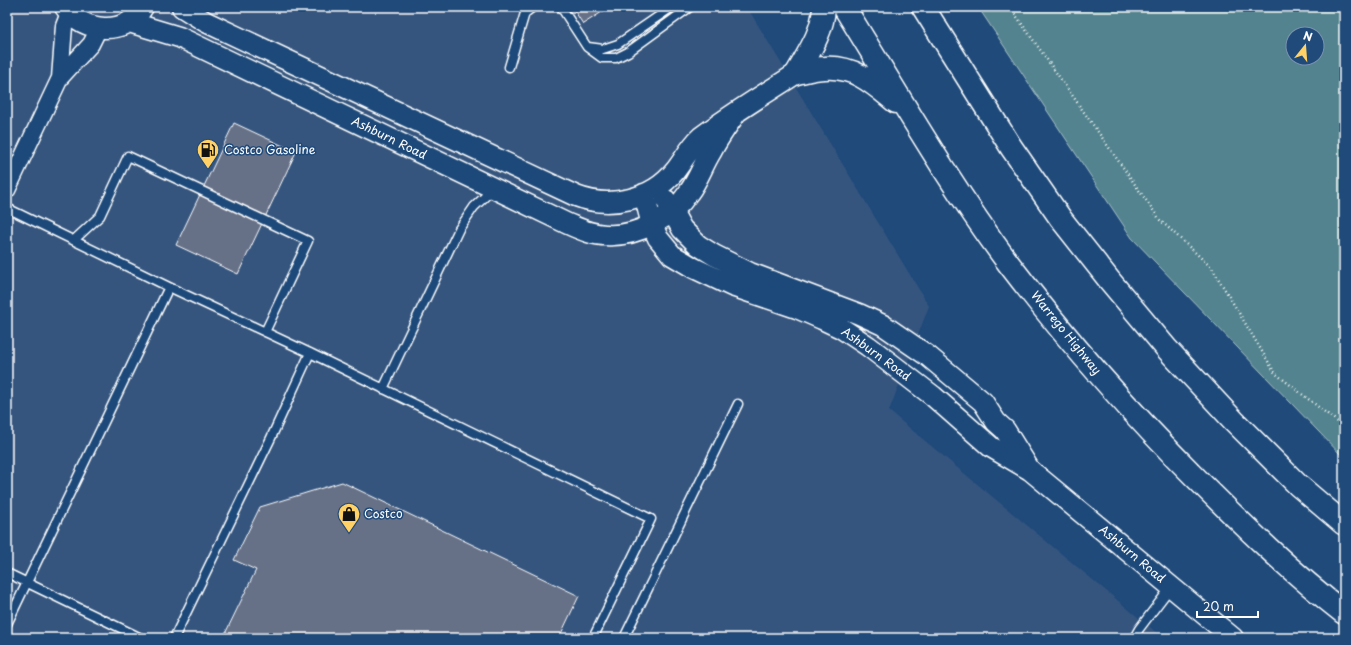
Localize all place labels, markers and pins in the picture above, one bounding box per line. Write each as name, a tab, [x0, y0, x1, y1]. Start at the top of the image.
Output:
fuel station icon: Costco Gasoline	[195, 137, 221, 170]
place label: Costco Gasoline	[224, 140, 316, 158]
shop icon: Costco	[336, 501, 362, 534]
place label: Costco	[364, 504, 403, 522]

